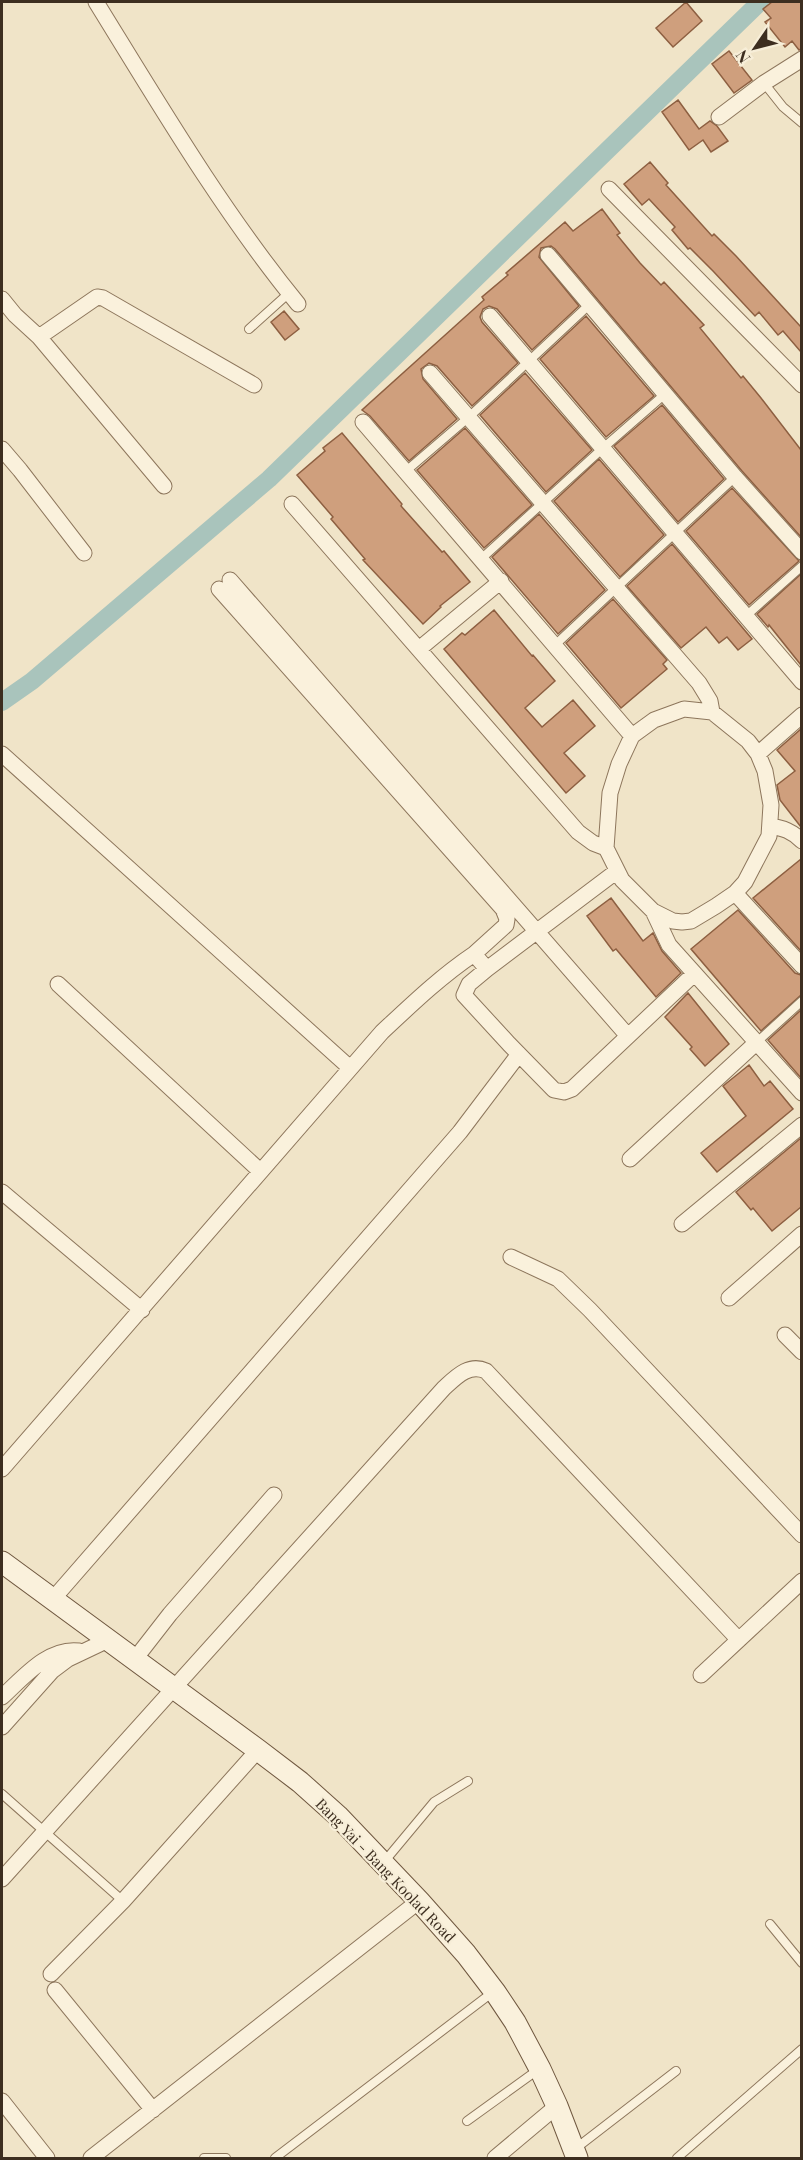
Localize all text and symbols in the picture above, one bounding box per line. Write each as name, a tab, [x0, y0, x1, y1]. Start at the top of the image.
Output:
north arrow	[725, 18, 785, 78]
text: N	[730, 46, 754, 68]
street label: Bang Yai - Bang Koolad Road	[312, 1794, 461, 1947]

